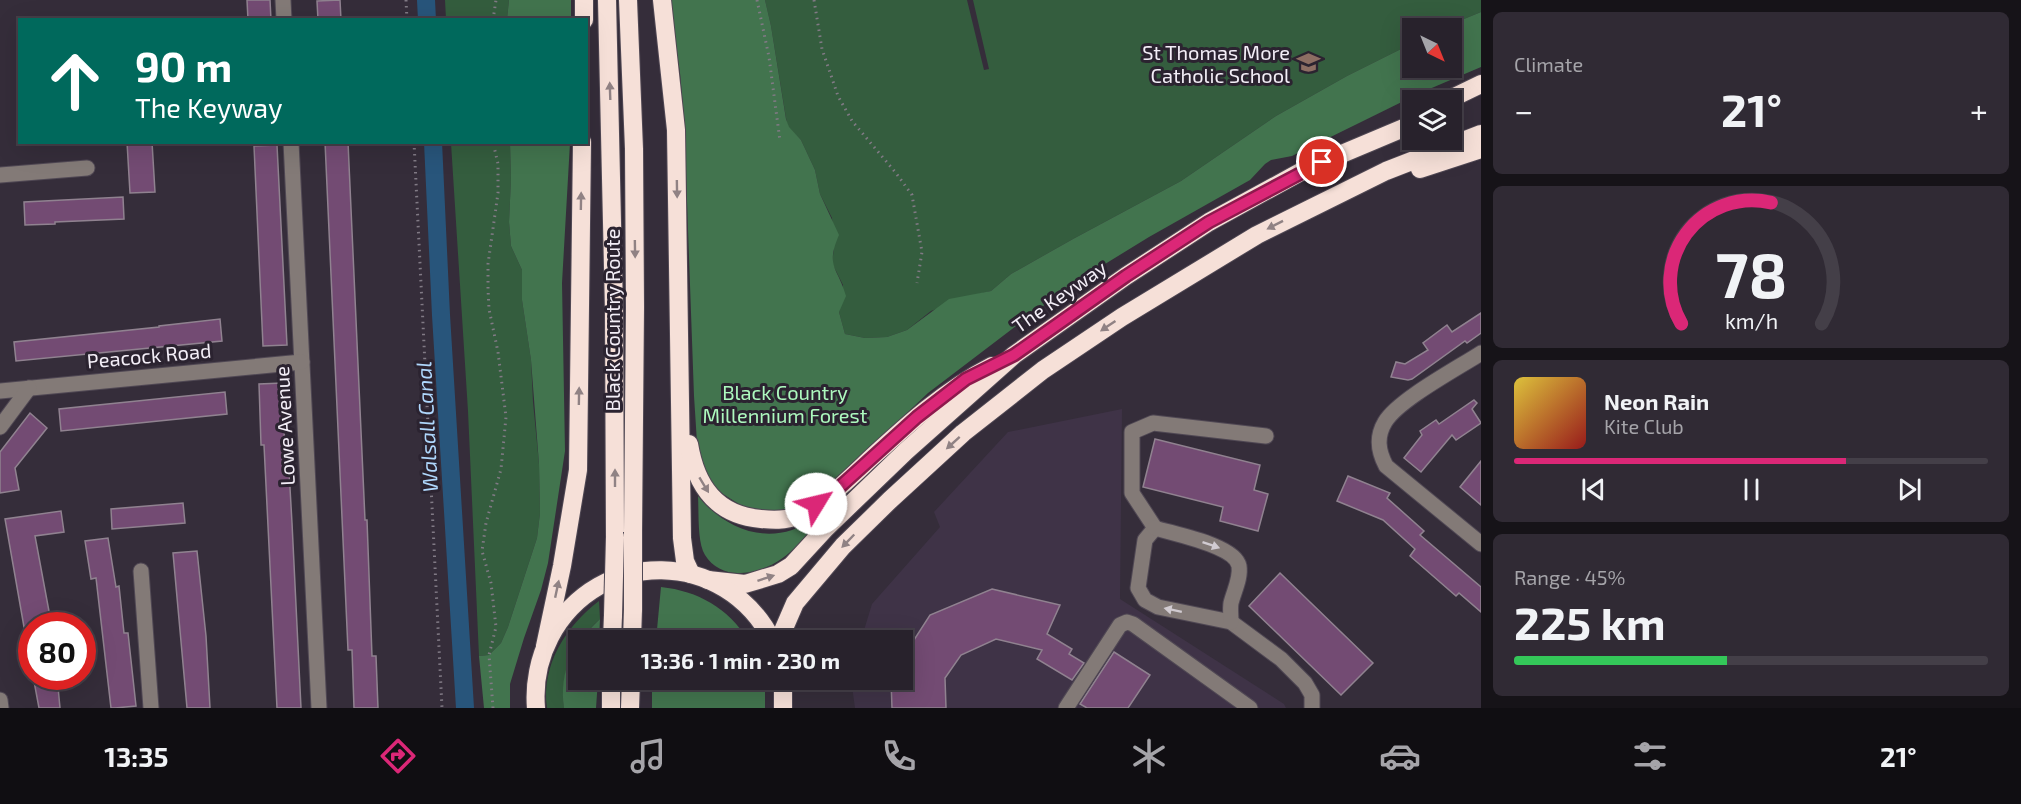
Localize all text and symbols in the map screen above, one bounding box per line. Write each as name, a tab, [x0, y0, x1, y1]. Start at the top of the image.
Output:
north arrow	[1402, 18, 1462, 78]
map controls	[1402, 18, 1462, 150]
text: 90 m	[135, 40, 232, 90]
place label: St Thomas More Catholic School	[1142, 40, 1290, 87]
icon: ahead	[36, 42, 114, 120]
school or university icon: St Thomas More Catholic School	[1295, 50, 1321, 76]
text: Climate	[1514, 52, 1583, 76]
one-way arrow	[605, 82, 615, 101]
text: 21°	[1721, 82, 1782, 136]
button: layers	[1402, 90, 1462, 150]
text: −	[1514, 90, 1533, 130]
text: +	[1970, 90, 1988, 130]
text: The Keyway	[135, 91, 282, 123]
pin	[1296, 136, 1347, 187]
icon: arrive	[1305, 145, 1338, 178]
one-way arrow	[672, 179, 681, 198]
one-way arrow	[576, 191, 586, 210]
one-way arrow	[1267, 221, 1284, 230]
street label: Black Country Route	[600, 229, 624, 411]
text: 78	[1715, 236, 1787, 311]
one-way arrow	[630, 240, 640, 259]
street label: The Keyway	[1007, 255, 1111, 337]
text: km/h	[1724, 308, 1778, 333]
one-way arrow	[1101, 320, 1117, 332]
street label: Peacock Road	[86, 338, 212, 372]
water label: Walsall Canal	[410, 361, 442, 493]
street label: Lowe Avenue	[269, 366, 299, 486]
park label: Black Country Millennium Forest	[703, 380, 868, 427]
one-way arrow	[574, 386, 584, 405]
text: Neon Rain	[1604, 388, 1709, 414]
text: Kite Club	[1604, 414, 1684, 438]
one-way arrow	[945, 436, 960, 450]
one-way arrow	[610, 469, 620, 488]
position arrow	[784, 472, 848, 536]
icon: previous	[1577, 473, 1610, 506]
icon: pause	[1735, 473, 1768, 506]
icon: next	[1893, 473, 1926, 506]
one-way arrow	[698, 477, 709, 494]
one-way arrow	[842, 534, 856, 548]
one-way arrow	[1202, 541, 1220, 550]
text: Range · 45%	[1514, 565, 1625, 589]
one-way arrow	[757, 573, 775, 582]
one-way arrow	[553, 580, 563, 598]
text: 225 km	[1514, 595, 1666, 649]
one-way arrow	[1164, 605, 1183, 614]
speed limit sign: 80	[18, 612, 96, 690]
text: 13:36 · 1 min · 230 m	[641, 647, 840, 673]
icon: directions	[377, 735, 419, 777]
icon: music	[627, 735, 669, 777]
icon: phone	[878, 735, 920, 777]
icon: climate	[1128, 735, 1170, 777]
icon: car	[1379, 735, 1421, 777]
icon: filters	[1629, 735, 1671, 777]
text: 13:35	[104, 740, 168, 772]
text: 21°	[1880, 740, 1917, 772]

